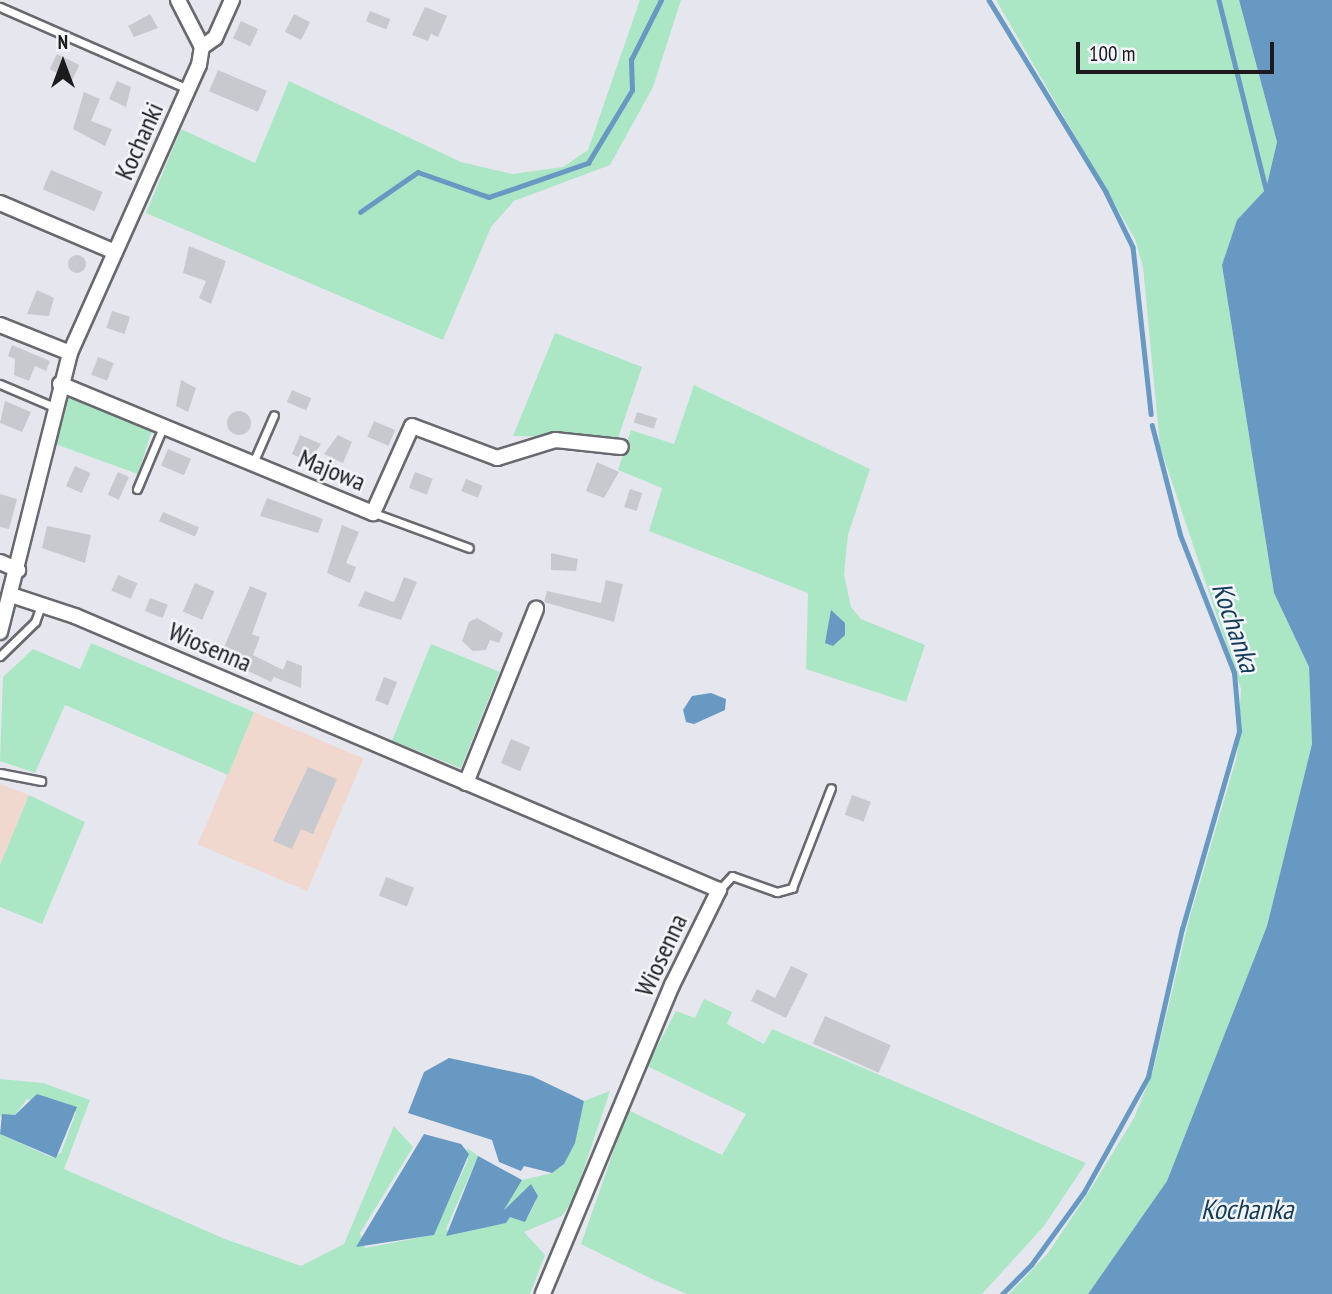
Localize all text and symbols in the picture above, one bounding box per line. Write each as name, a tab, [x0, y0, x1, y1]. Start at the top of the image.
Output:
north arrow	[28, 28, 98, 98]
scale bar	[1080, 28, 1278, 72]
text: N	[58, 30, 68, 54]
text: 100 m	[1089, 40, 1135, 67]
street label: Kochanki	[108, 98, 170, 184]
street label: Majowa	[294, 443, 370, 497]
water label: Kochanka	[1205, 578, 1267, 676]
street label: Wiosenna	[164, 616, 256, 678]
street label: Wiosenna	[628, 909, 694, 1001]
water label: Kochanka	[1201, 1192, 1293, 1226]

